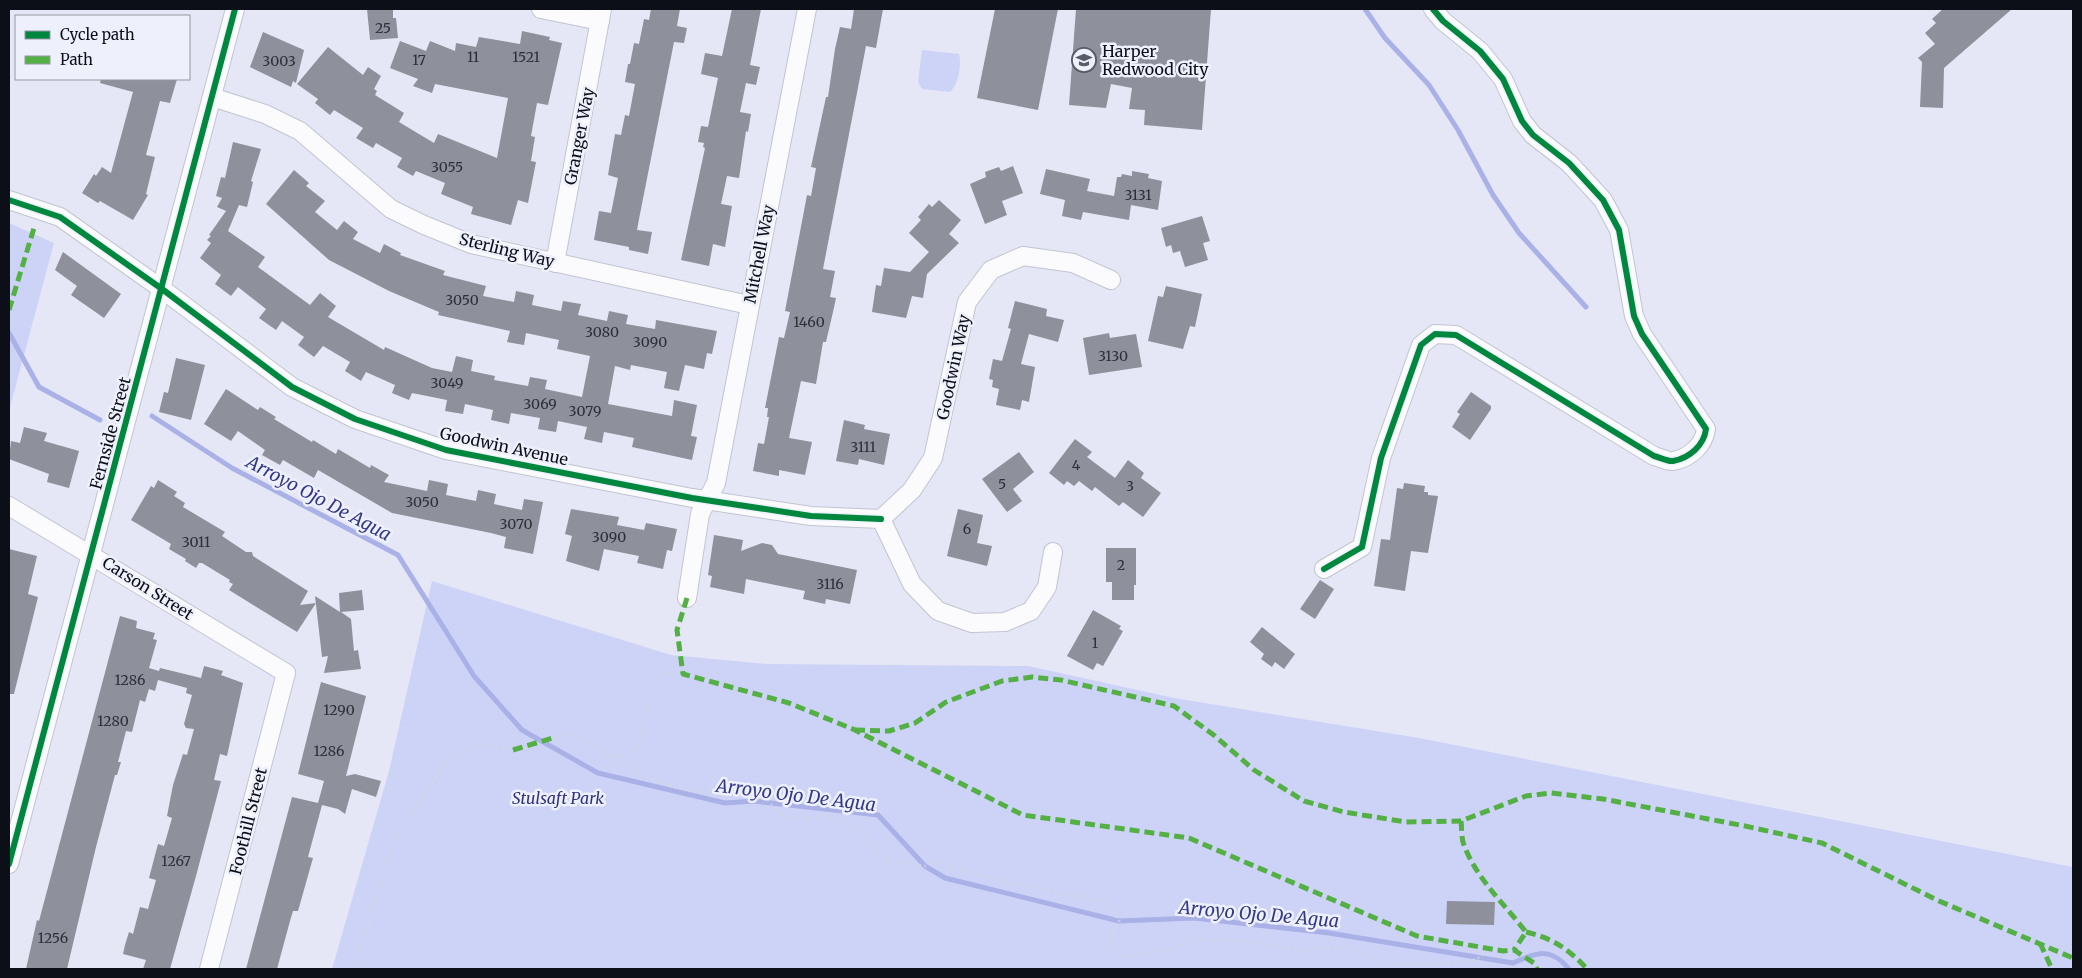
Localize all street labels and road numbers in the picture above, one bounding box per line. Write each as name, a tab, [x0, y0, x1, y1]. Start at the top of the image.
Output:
street label: Granger Way	[560, 85, 598, 187]
street label: Mitchell Way	[740, 202, 778, 305]
street label: Sterling Way	[457, 229, 557, 272]
street label: Goodwin Way	[932, 312, 974, 422]
street label: Fernside Street	[85, 374, 135, 492]
street label: Goodwin Avenue	[438, 423, 570, 469]
street label: Carson Street	[99, 552, 198, 624]
street label: Foothill Street	[225, 765, 271, 877]

